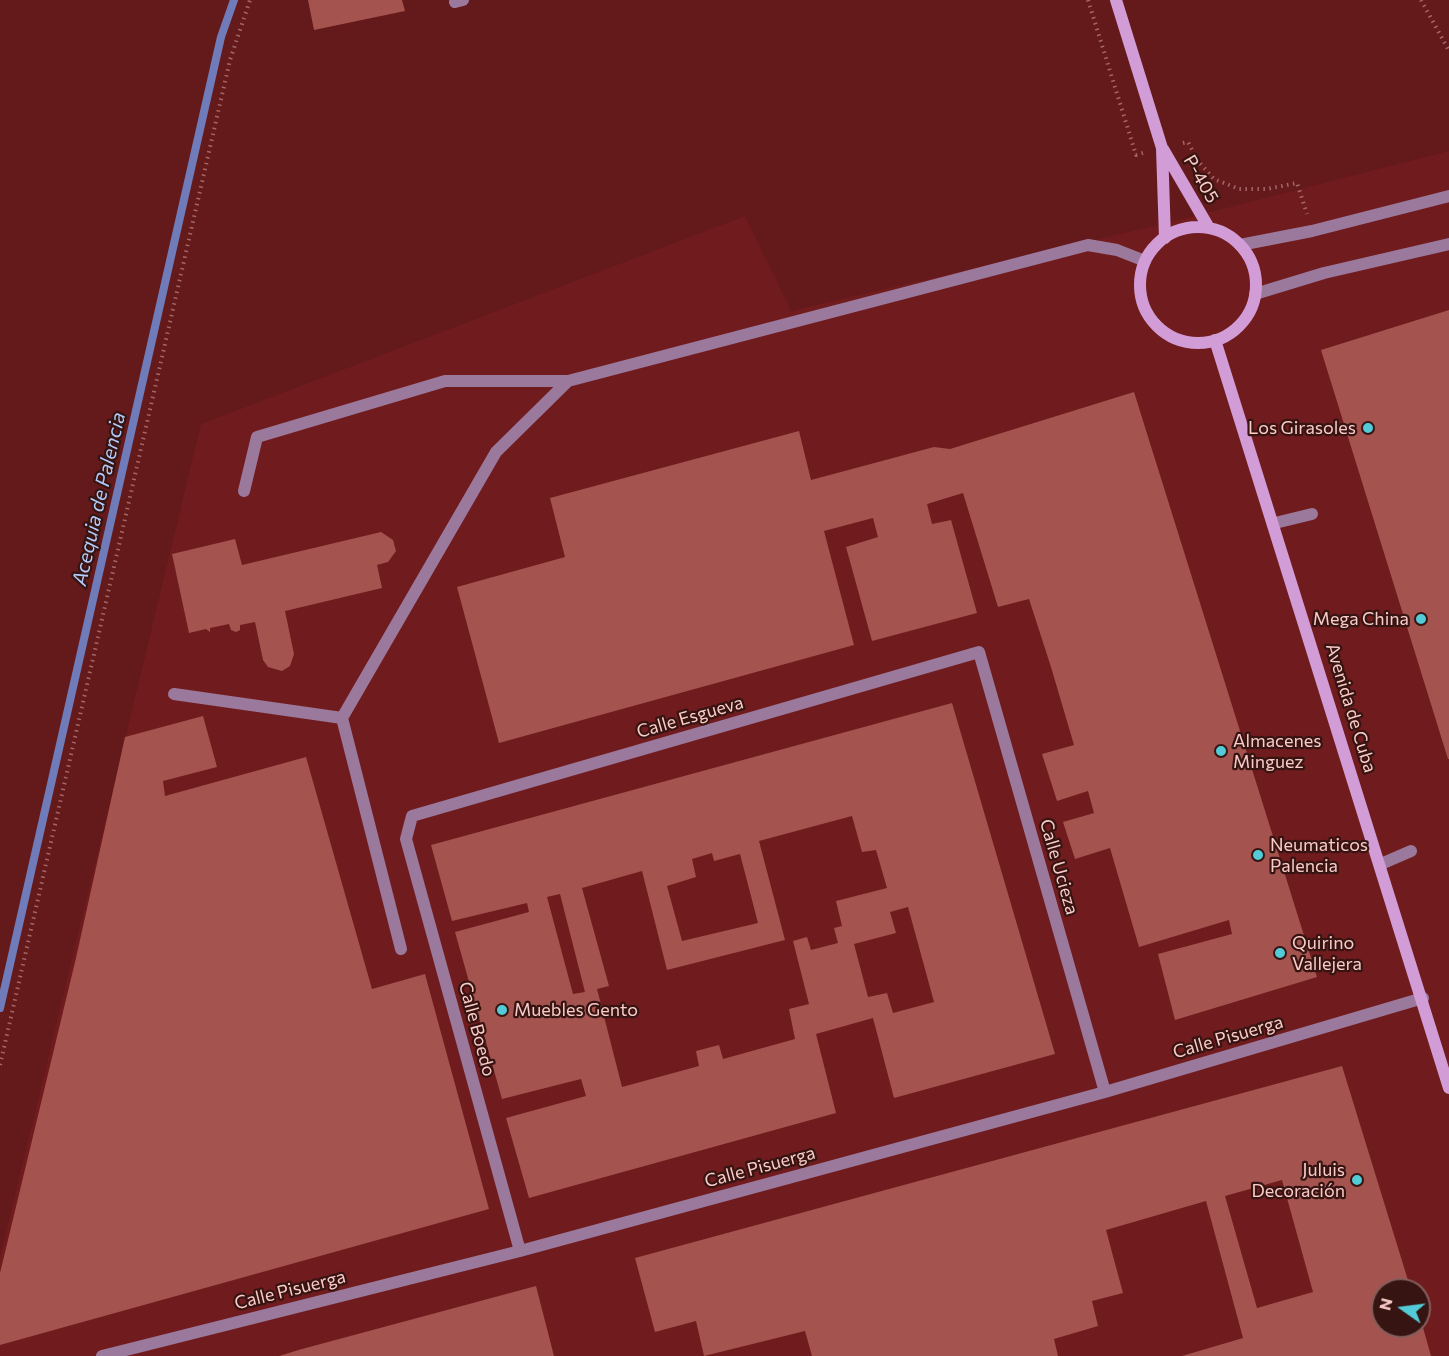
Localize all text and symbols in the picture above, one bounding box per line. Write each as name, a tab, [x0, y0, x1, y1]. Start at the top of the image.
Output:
street label: P-405	[1179, 151, 1223, 207]
water label: Acequia de Palencia	[67, 410, 131, 588]
place label: Los Girasoles	[1248, 417, 1356, 439]
marker: Los Girasoles	[1361, 421, 1375, 435]
place label: Mega China	[1313, 608, 1409, 630]
marker: Mega China	[1414, 612, 1428, 626]
street label: Avenida de Cuba	[1321, 641, 1381, 775]
street label: Calle Esgueva	[634, 691, 746, 743]
place label: Almacenes Minguez	[1233, 730, 1322, 772]
marker: Almacenes Minguez	[1214, 744, 1228, 758]
street label: Calle Ucieza	[1035, 817, 1083, 917]
place label: Neumaticos Palencia	[1270, 834, 1368, 876]
marker: Neumaticos Palencia	[1251, 848, 1265, 862]
place label: Quirino Vallejera	[1292, 932, 1362, 974]
marker: Quirino Vallejera	[1273, 946, 1287, 960]
street label: Calle Boedo	[454, 979, 500, 1079]
place label: Muebles Gento	[514, 999, 638, 1021]
marker: Muebles Gento	[495, 1003, 509, 1017]
street label: Calle Pisuerga	[1170, 1011, 1286, 1063]
street label: Calle Pisuerga	[702, 1142, 818, 1192]
place label: Juluis Decoración	[1252, 1159, 1345, 1202]
marker: Juluis Decoración	[1350, 1173, 1364, 1187]
street label: Calle Pisuerga	[232, 1266, 348, 1314]
north arrow	[1371, 1278, 1431, 1338]
text: N	[1374, 1296, 1396, 1312]

